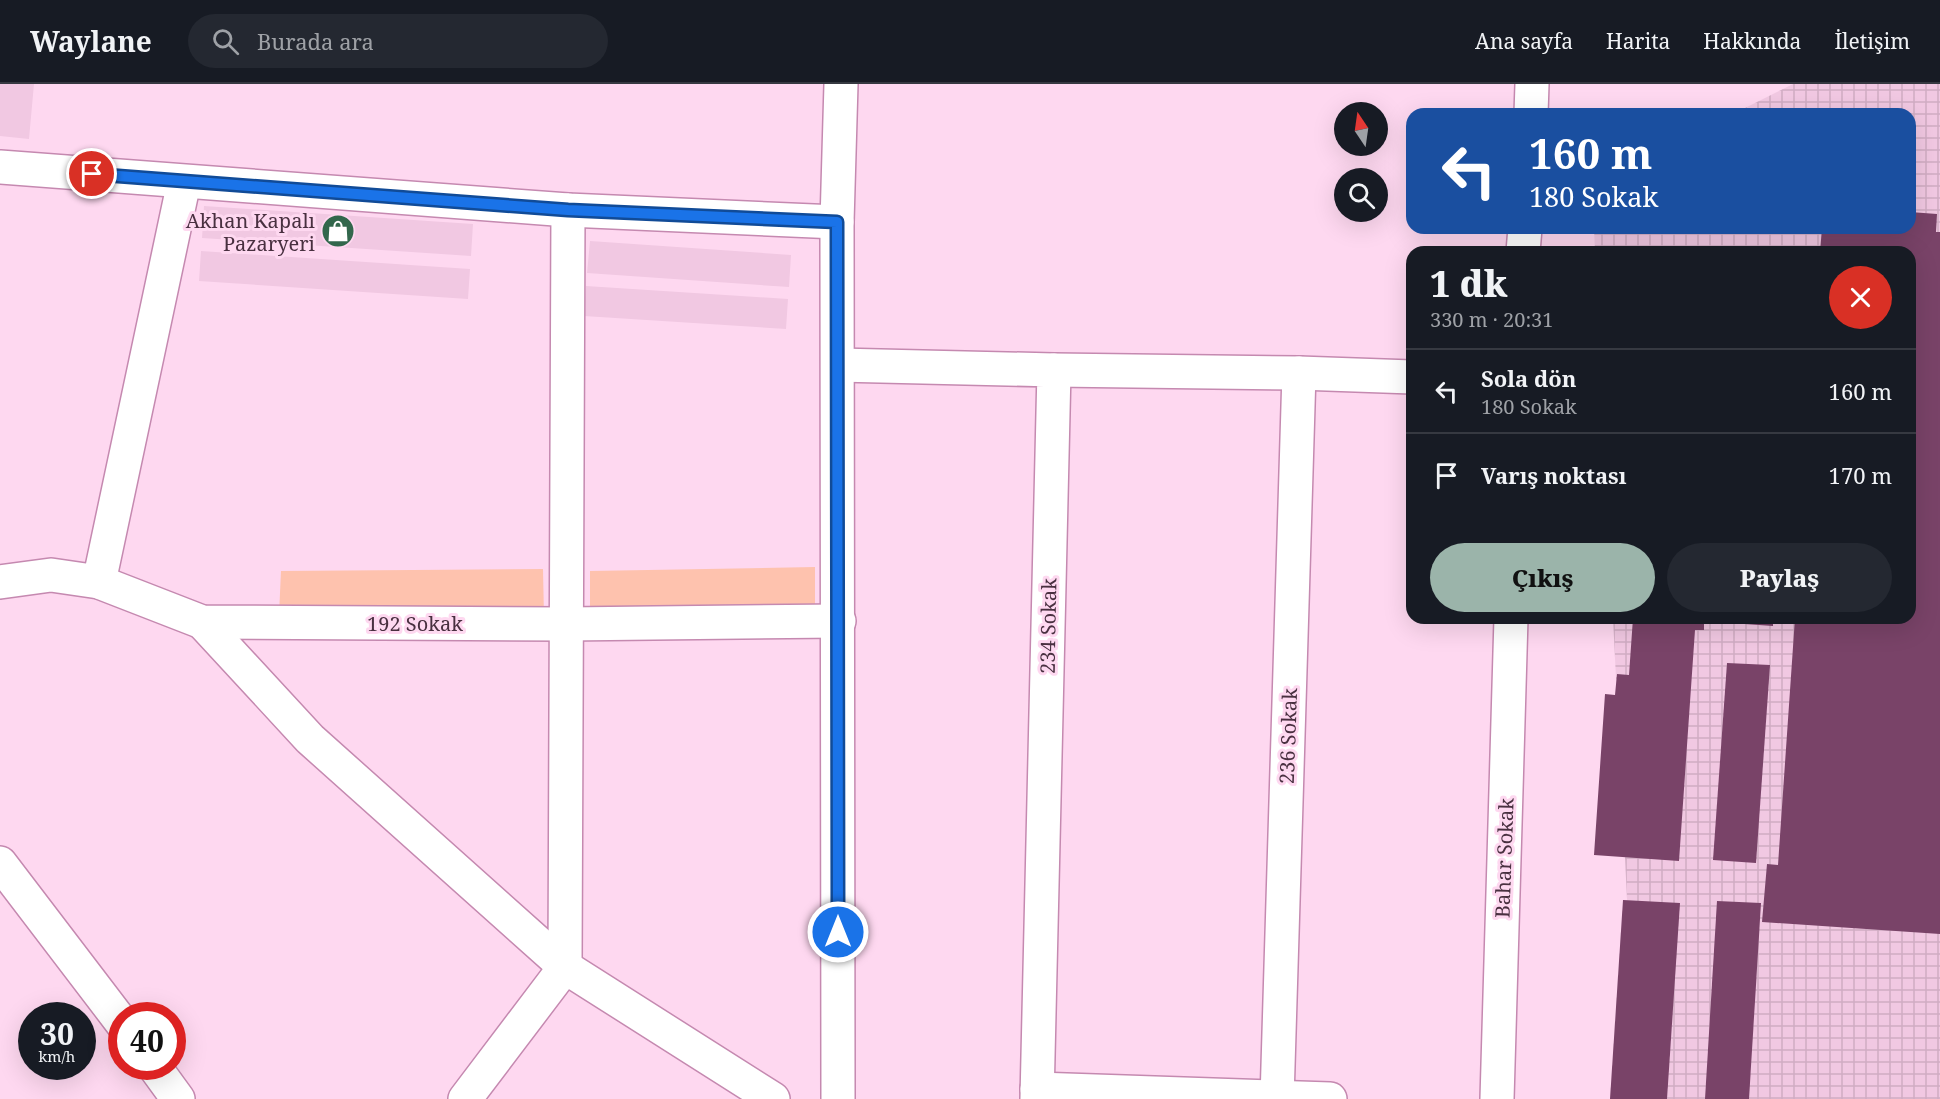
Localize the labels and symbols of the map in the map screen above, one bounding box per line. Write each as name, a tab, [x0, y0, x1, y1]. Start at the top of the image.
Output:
north arrow	[1334, 102, 1388, 156]
pin	[66, 148, 117, 199]
place label: Akhan Kapalı Pazaryeri	[186, 207, 316, 257]
shop icon: Akhan Kapalı Pazaryeri	[320, 213, 356, 249]
street label: 234 Sokak	[1034, 578, 1062, 674]
street label: 192 Sokak	[367, 610, 463, 637]
street label: 236 Sokak	[1273, 687, 1303, 784]
street label: Bahar Sokak	[1488, 797, 1520, 918]
position arrow	[806, 900, 870, 964]
speed limit sign: 40	[108, 1002, 186, 1080]

